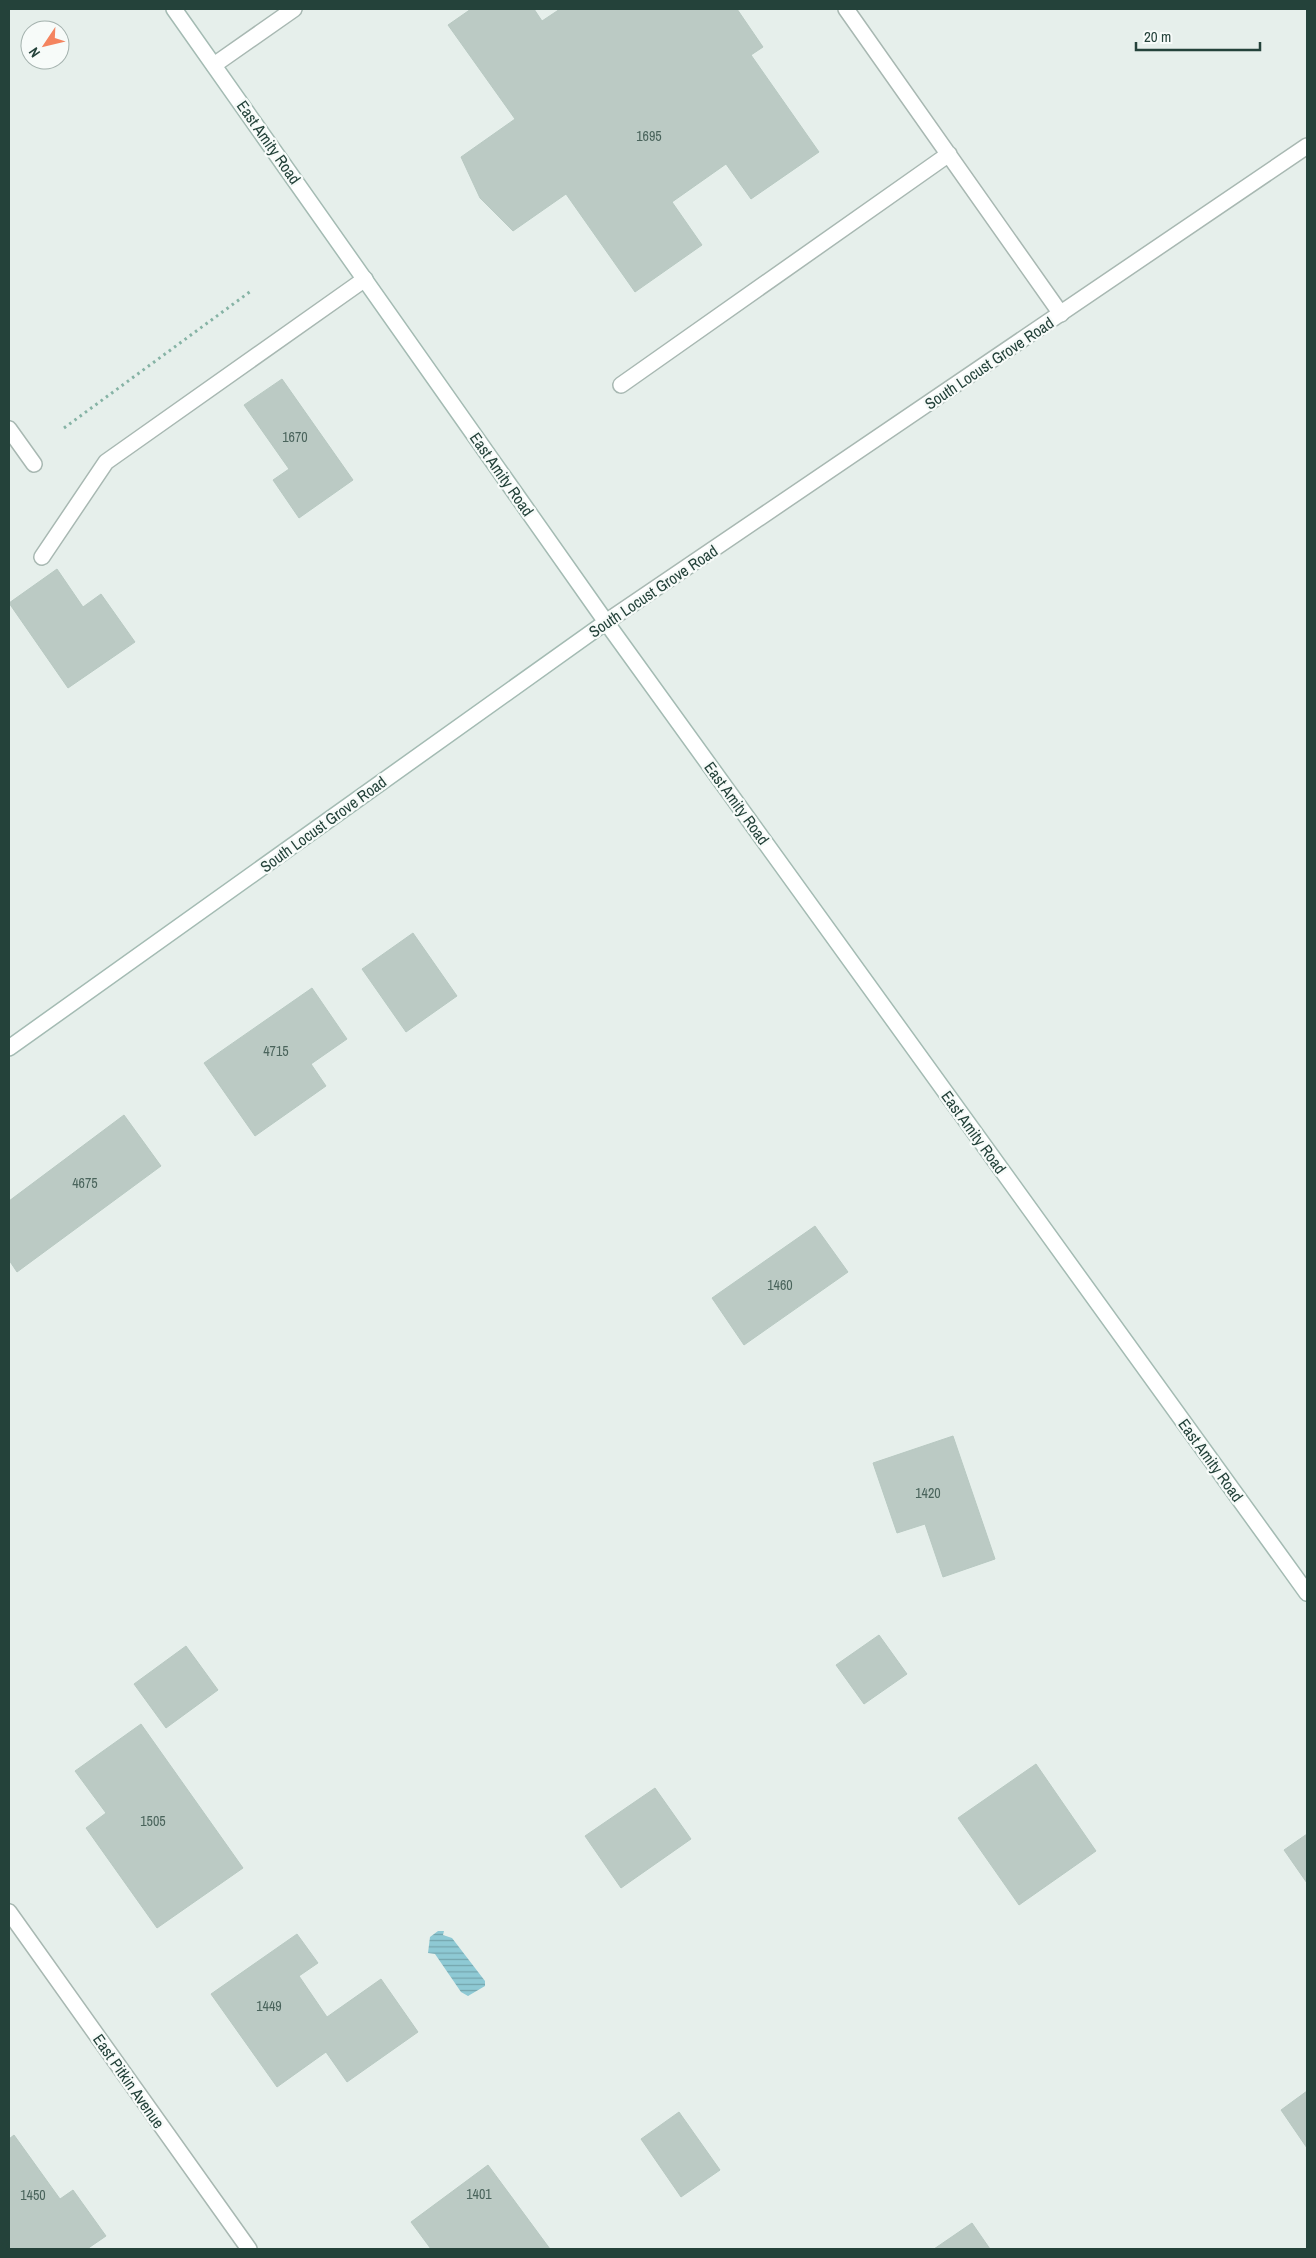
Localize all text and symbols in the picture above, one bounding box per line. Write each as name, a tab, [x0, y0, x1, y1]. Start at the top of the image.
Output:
north arrow	[20, 20, 70, 70]
scale bar	[1136, 20, 1260, 52]
text: 20 m	[1144, 26, 1171, 47]
text: N	[25, 44, 44, 61]
street label: East Amity Road	[232, 96, 306, 188]
house number: 1695	[636, 127, 662, 145]
street label: South Locust Grove Road	[920, 312, 1058, 414]
house number: 1670	[282, 428, 308, 446]
street label: East Amity Road	[465, 428, 539, 520]
street label: South Locust Grove Road	[584, 540, 722, 642]
street label: East Amity Road	[699, 757, 775, 849]
street label: South Locust Grove Road	[255, 771, 391, 877]
house number: 4715	[263, 1042, 289, 1060]
street label: East Amity Road	[936, 1086, 1012, 1178]
house number: 4675	[72, 1174, 98, 1192]
house number: 1460	[767, 1276, 793, 1294]
street label: East Amity Road	[1173, 1414, 1249, 1506]
house number: 1420	[915, 1484, 941, 1502]
house number: 1505	[140, 1812, 166, 1830]
house number: 1449	[256, 1997, 282, 2015]
street label: East Pitkin Avenue	[88, 2029, 170, 2133]
house number: 1401	[466, 2185, 492, 2203]
house number: 1450	[20, 2186, 46, 2204]

